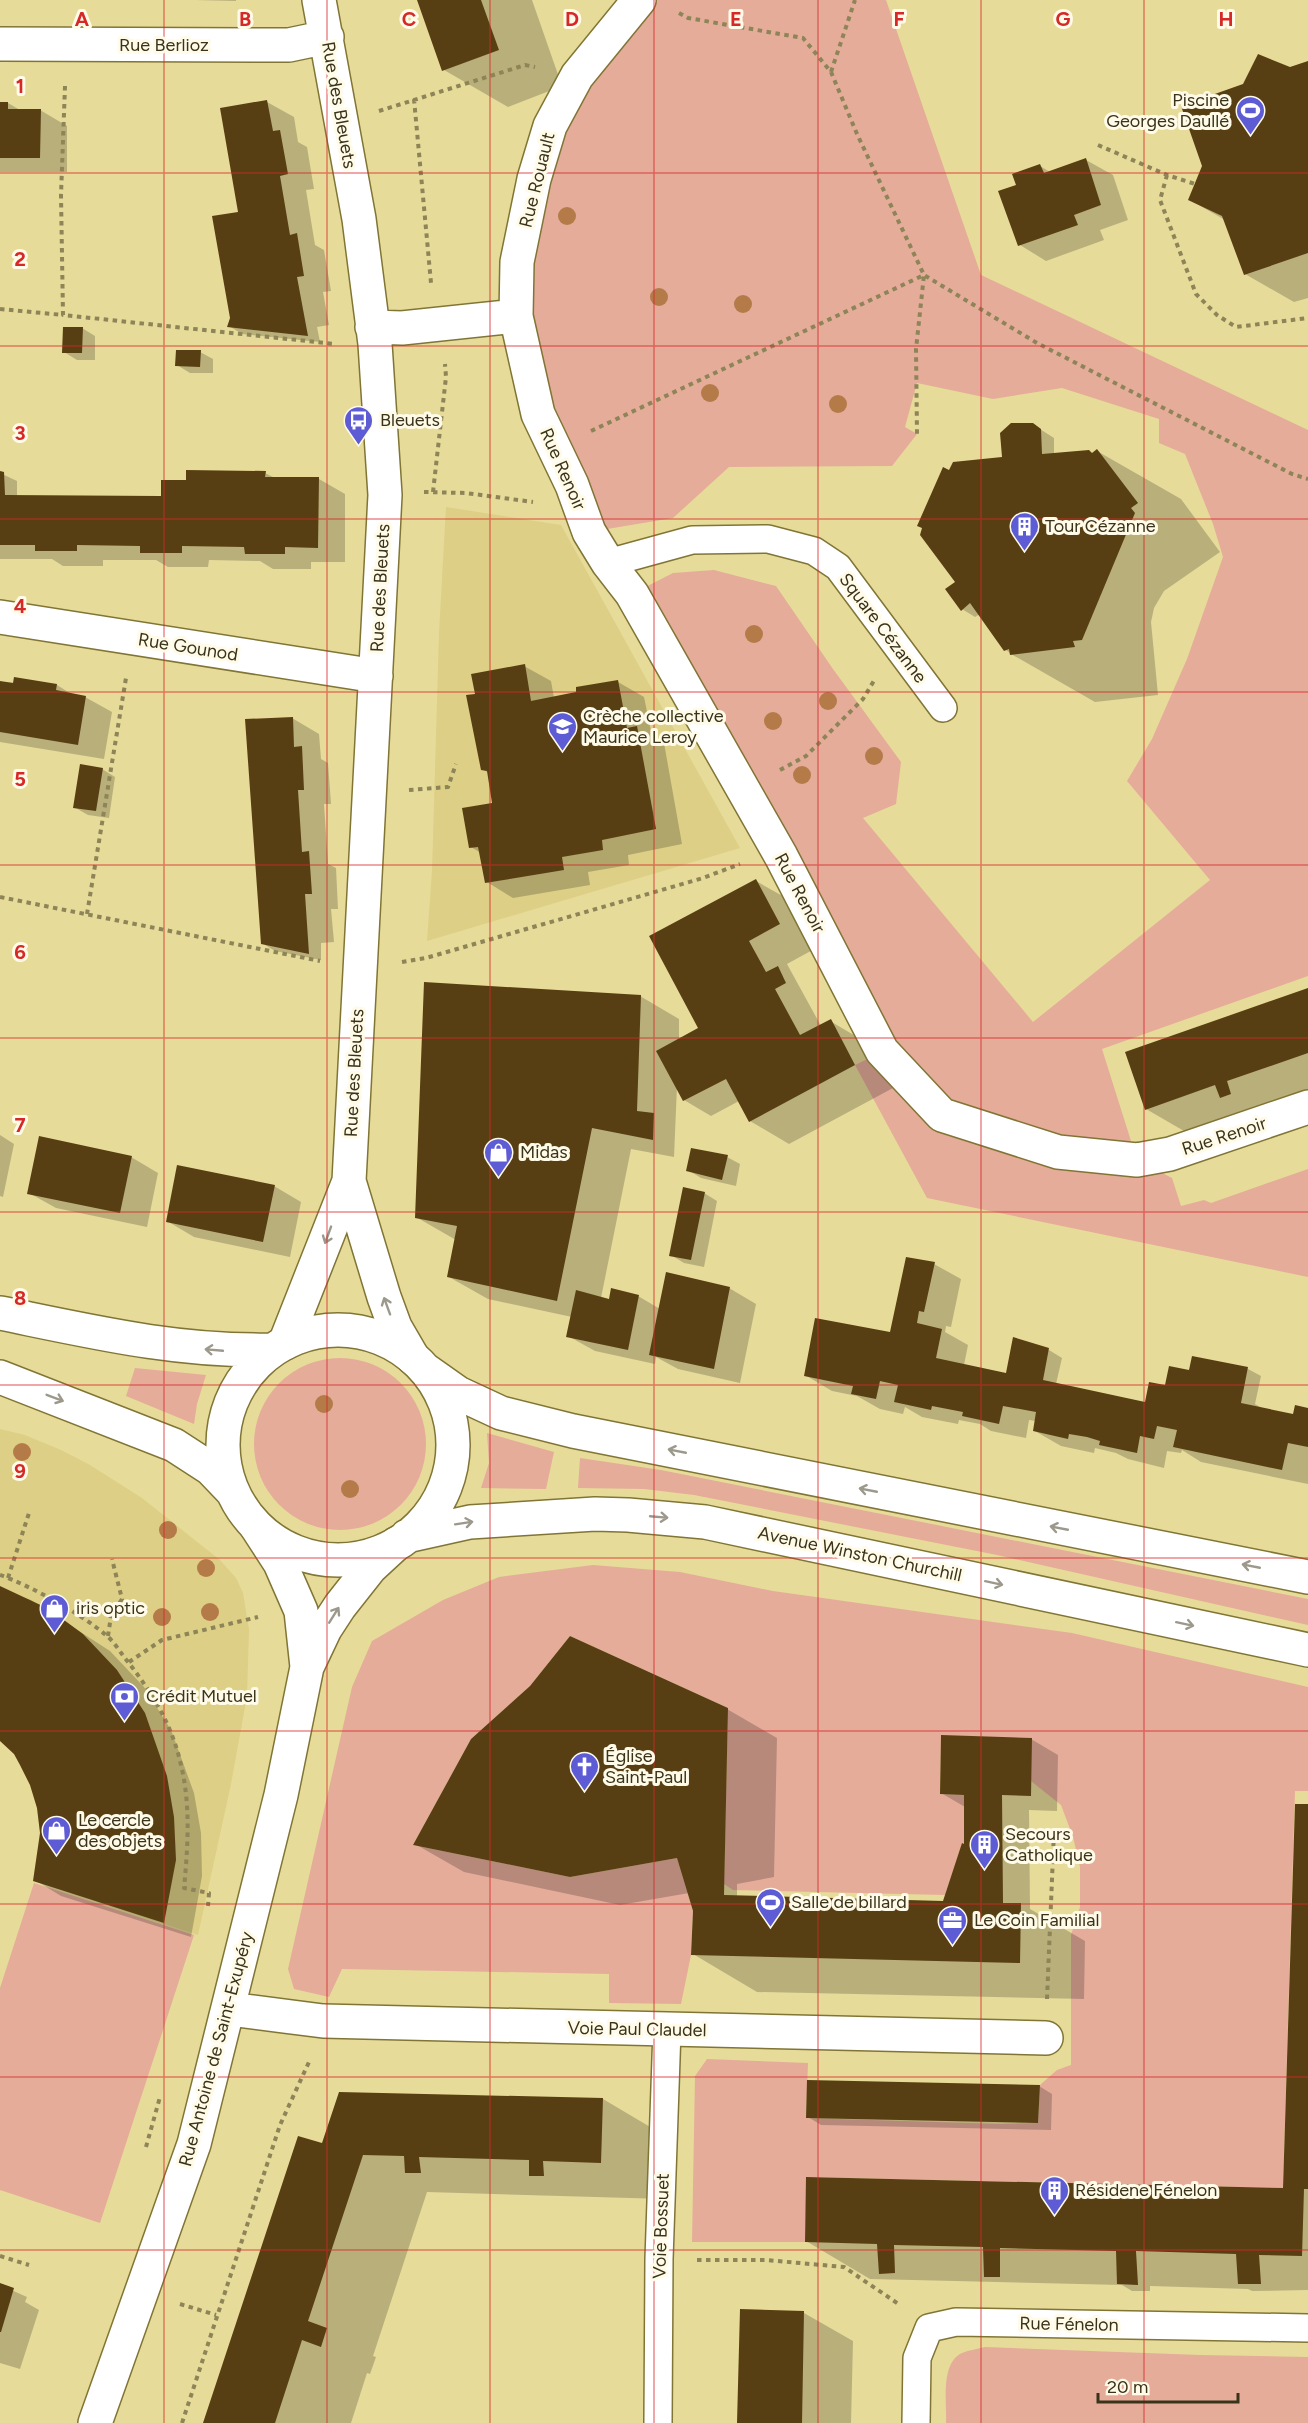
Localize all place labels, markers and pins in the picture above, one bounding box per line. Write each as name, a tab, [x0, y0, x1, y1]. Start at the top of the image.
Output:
place label: Piscine Georges Daullé	[1106, 89, 1229, 132]
sports icon: Piscine Georges Daullé	[1234, 94, 1266, 136]
bus stop icon: Bleuets	[343, 404, 375, 446]
place label: Bleuets	[380, 409, 440, 431]
building icon: Tour Cézanne	[1008, 510, 1040, 552]
place label: Tour Cézanne	[1045, 515, 1156, 537]
place label: Crèche collective Maurice Leroy	[583, 705, 724, 748]
school or university icon: Crèche collective Maurice Leroy	[546, 710, 578, 752]
shop icon: Midas	[483, 1136, 515, 1178]
place label: Midas	[520, 1141, 568, 1163]
shop icon: iris optic	[39, 1592, 71, 1634]
place label: iris optic	[76, 1597, 145, 1619]
bank icon: Crédit Mutuel	[109, 1680, 141, 1722]
place label: Crédit Mutuel	[146, 1685, 257, 1707]
place label: Église Saint-Paul	[605, 1745, 687, 1788]
church icon: Église Saint-Paul	[568, 1750, 600, 1792]
place label: Le cercle des objets	[78, 1809, 162, 1852]
shop icon: Le cercle des objets	[41, 1814, 73, 1856]
place label: Secours Catholique	[1005, 1823, 1093, 1866]
building icon: Secours Catholique	[968, 1828, 1000, 1870]
sports icon: Salle de billard	[754, 1886, 786, 1928]
place label: Salle de billard	[791, 1891, 907, 1913]
office icon: Le Coin Familial	[937, 1904, 969, 1946]
place label: Le Coin Familial	[974, 1909, 1099, 1931]
building icon: Résidene Fénelon	[1038, 2174, 1070, 2216]
place label: Résidene Fénelon	[1075, 2179, 1217, 2201]

